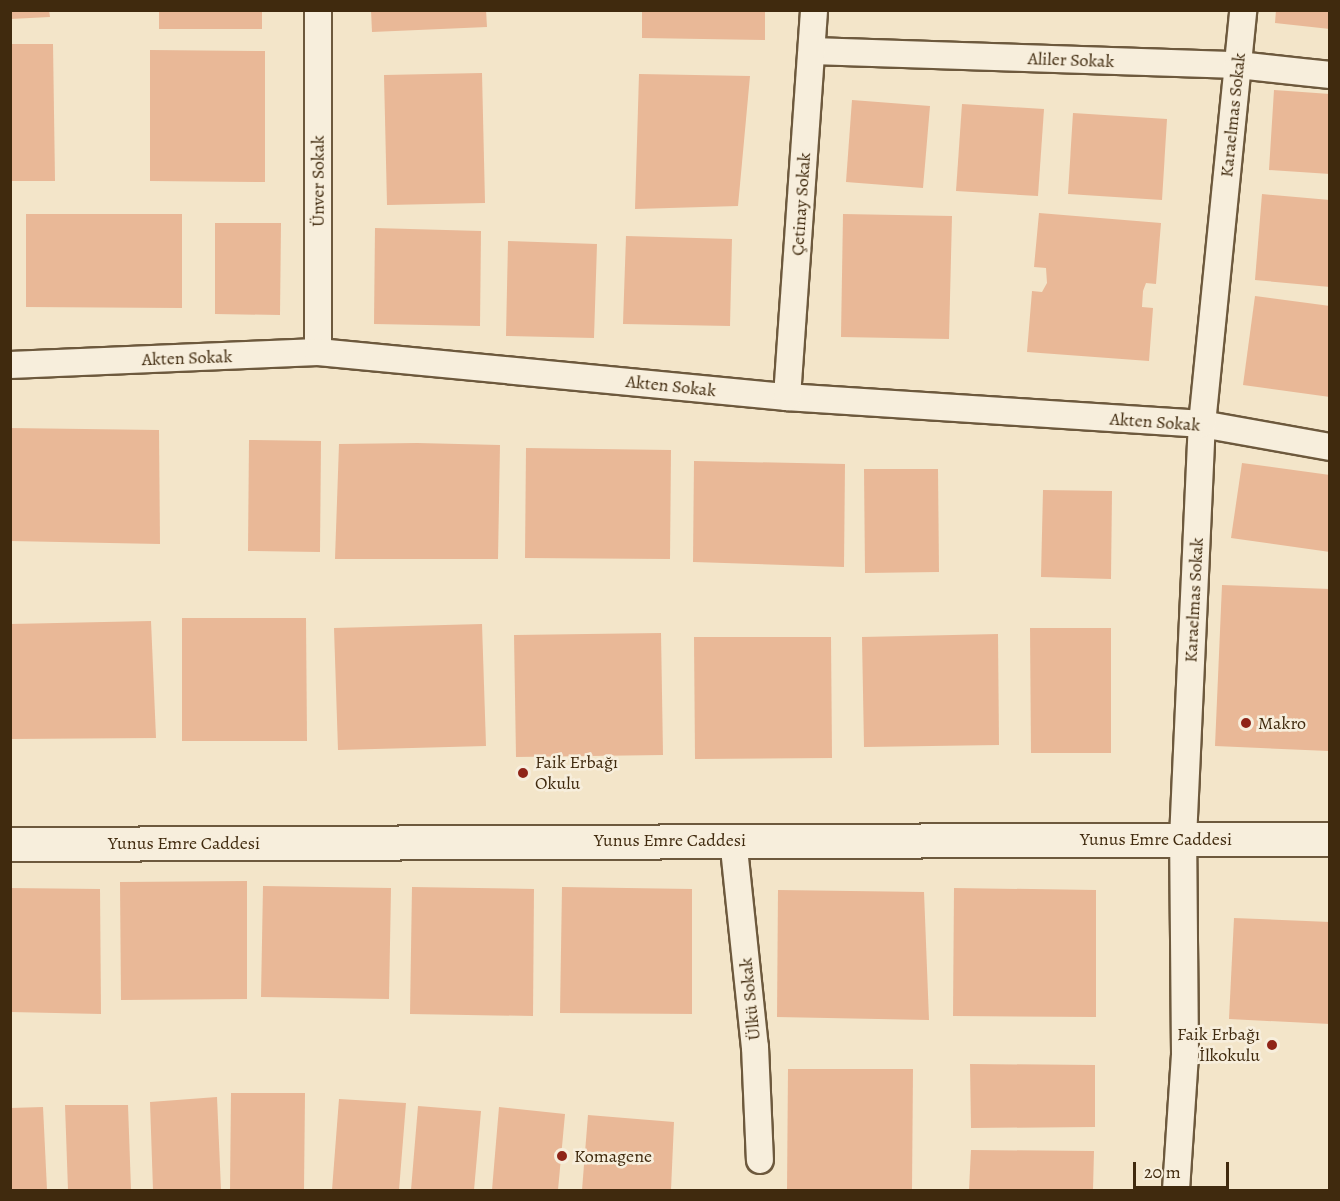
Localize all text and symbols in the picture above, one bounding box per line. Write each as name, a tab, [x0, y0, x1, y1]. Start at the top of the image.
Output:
street label: Aliler Sokak	[1027, 48, 1115, 72]
street label: Karaelmas Sokak	[1216, 52, 1250, 178]
street label: Ünver Sokak	[307, 135, 329, 227]
street label: Çetinay Sokak	[787, 152, 815, 256]
street label: Akten Sokak	[141, 346, 233, 370]
street label: Akten Sokak	[625, 371, 717, 401]
street label: Akten Sokak	[1109, 408, 1201, 436]
street label: Karaelmas Sokak	[1180, 537, 1208, 663]
place label: Makro	[1258, 712, 1306, 734]
marker: Makro	[1239, 716, 1253, 730]
place label: Faik Erbağı Okulu	[535, 752, 618, 795]
marker: Faik Erbağı Okulu	[516, 766, 530, 780]
street label: Yunus Emre Caddesi	[1080, 828, 1232, 850]
street label: Yunus Emre Caddesi	[594, 829, 746, 851]
street label: Yunus Emre Caddesi	[108, 832, 260, 854]
street label: Ülkü Sokak	[735, 957, 765, 1041]
place label: Faik Erbağı İlkokulu	[1177, 1024, 1260, 1066]
marker: Faik Erbağı İlkokulu	[1265, 1038, 1279, 1052]
place label: Komagene	[574, 1145, 652, 1167]
marker: Komagene	[555, 1149, 569, 1163]
scale bar	[1136, 1150, 1232, 1188]
text: 20 m	[1144, 1160, 1181, 1184]

